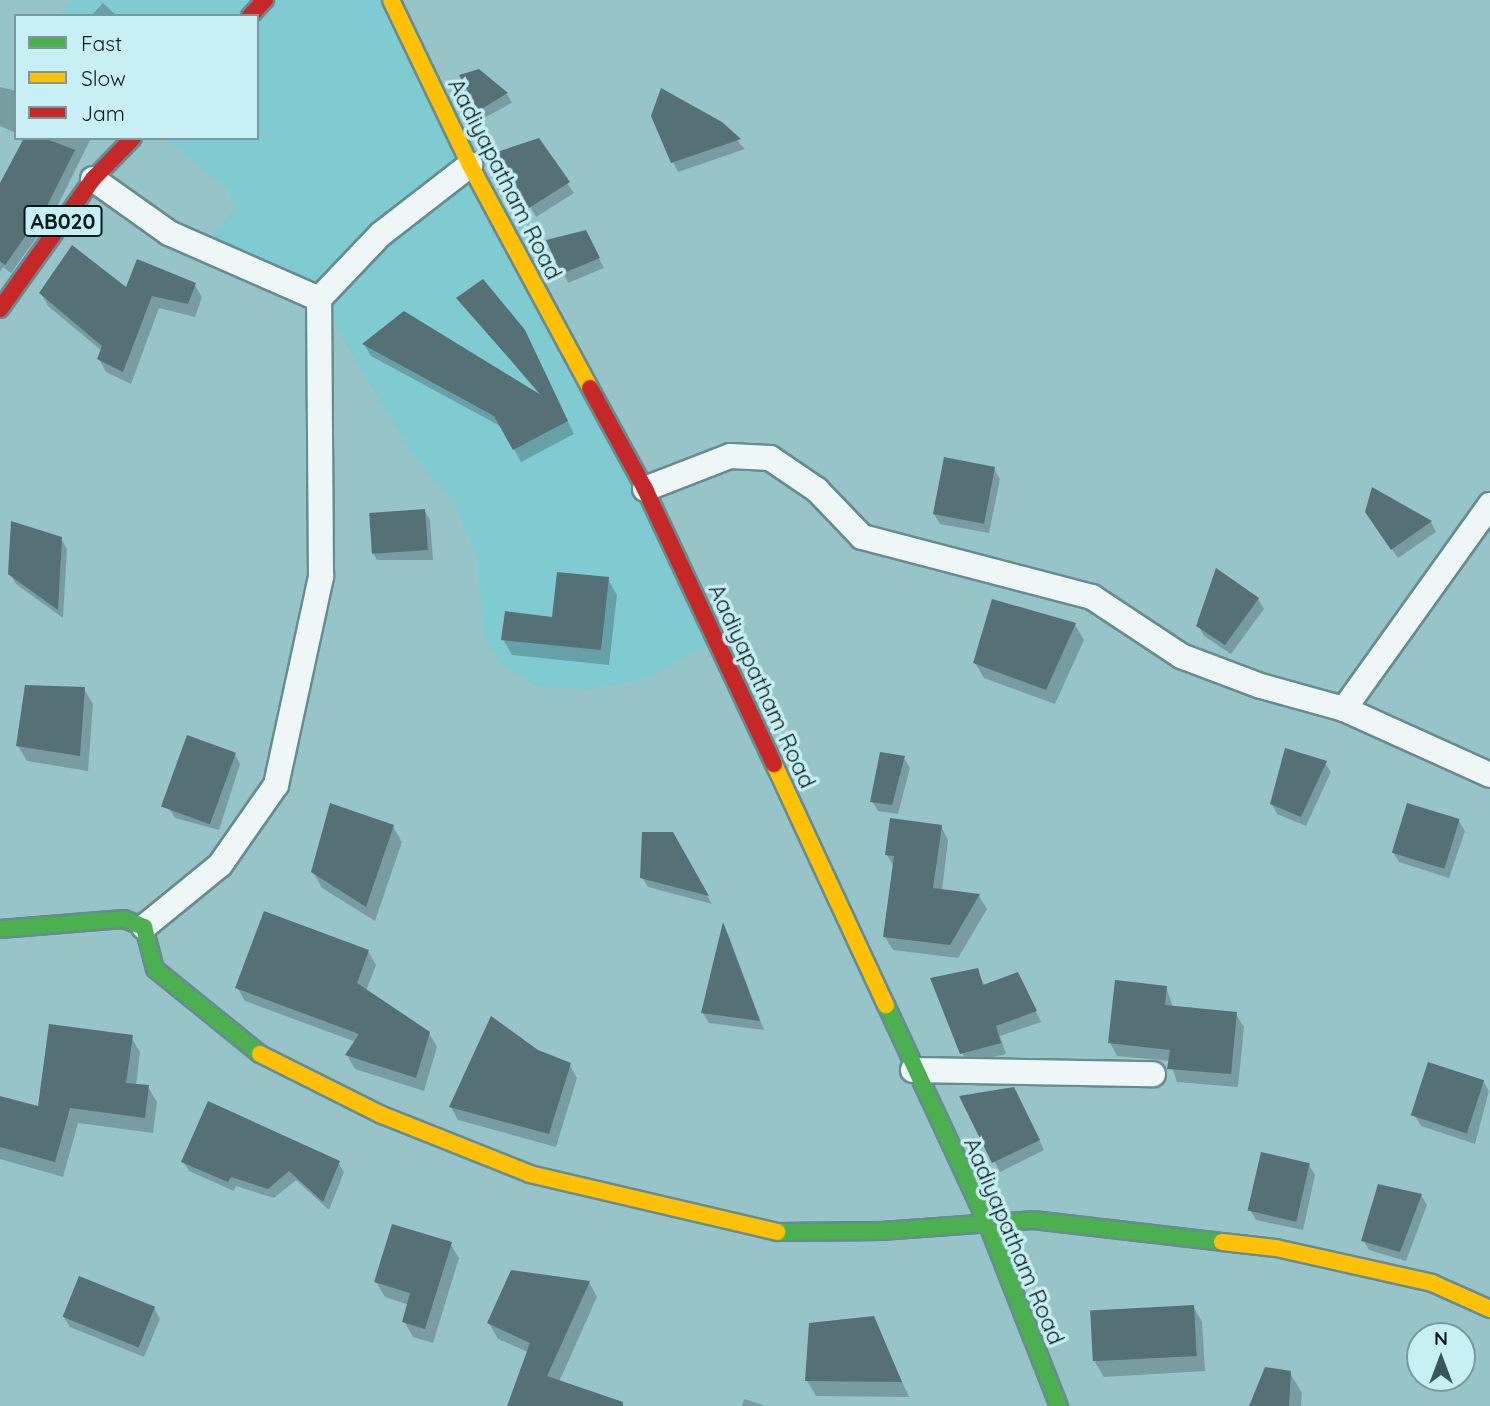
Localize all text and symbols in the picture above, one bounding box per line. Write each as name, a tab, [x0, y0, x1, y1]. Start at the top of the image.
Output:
legend	[14, 14, 259, 140]
text: Fast	[81, 30, 122, 56]
text: Slow	[81, 65, 126, 91]
street label: Aadiyapatham Road	[442, 74, 568, 284]
text: Jam	[81, 100, 125, 126]
road number: AB020	[23, 204, 103, 238]
street label: Aadiyapatham Road	[703, 580, 821, 792]
street label: Aadiyapatham Road	[958, 1133, 1070, 1349]
north arrow	[1406, 1322, 1476, 1392]
text: N	[1434, 1326, 1448, 1350]

